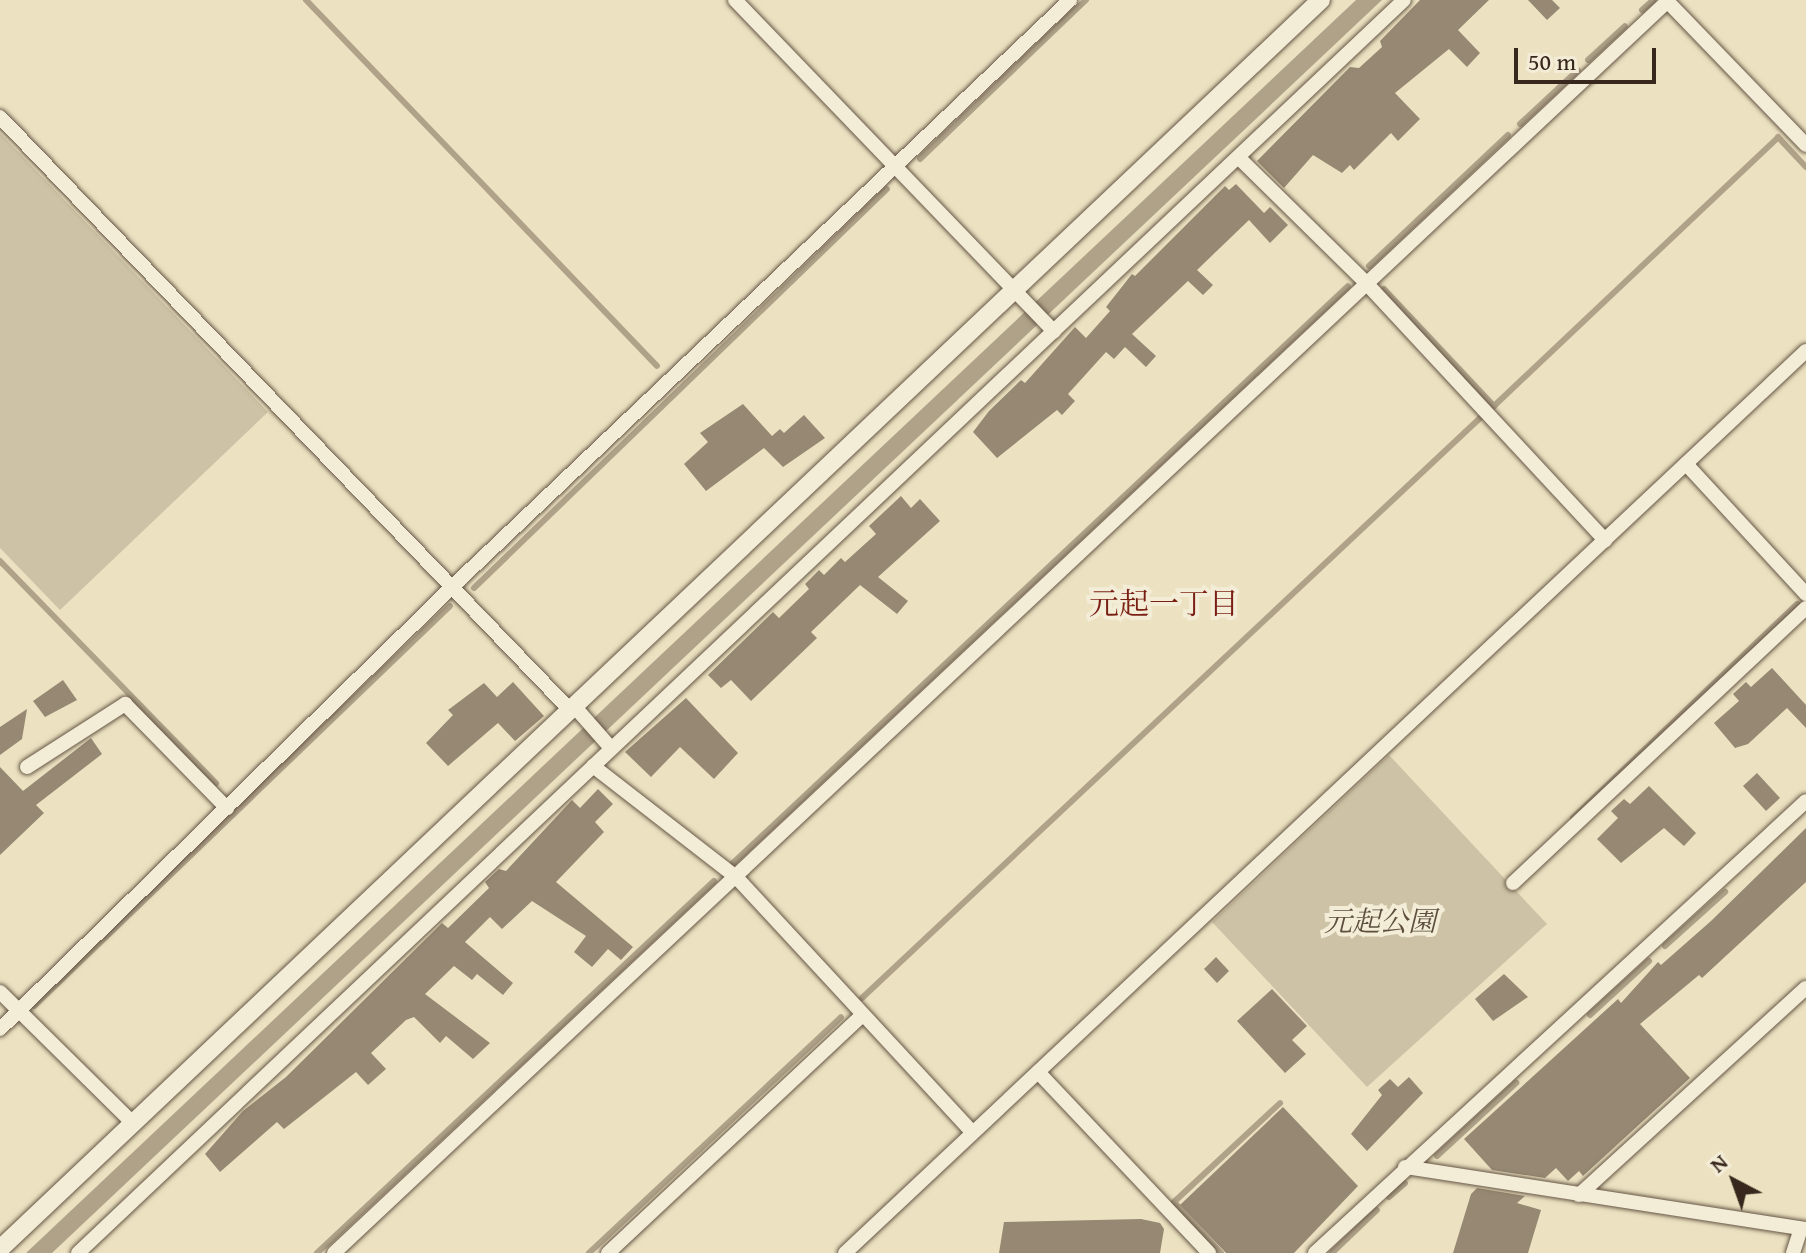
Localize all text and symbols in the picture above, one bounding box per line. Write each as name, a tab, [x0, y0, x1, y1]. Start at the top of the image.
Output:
scale bar	[1518, 32, 1660, 82]
text: 50 m	[1528, 44, 1576, 79]
district label: 元起一丁目	[1089, 585, 1239, 621]
park label: 元起公園	[1324, 904, 1436, 938]
north arrow	[1694, 1141, 1774, 1221]
text: N	[1702, 1146, 1734, 1180]

